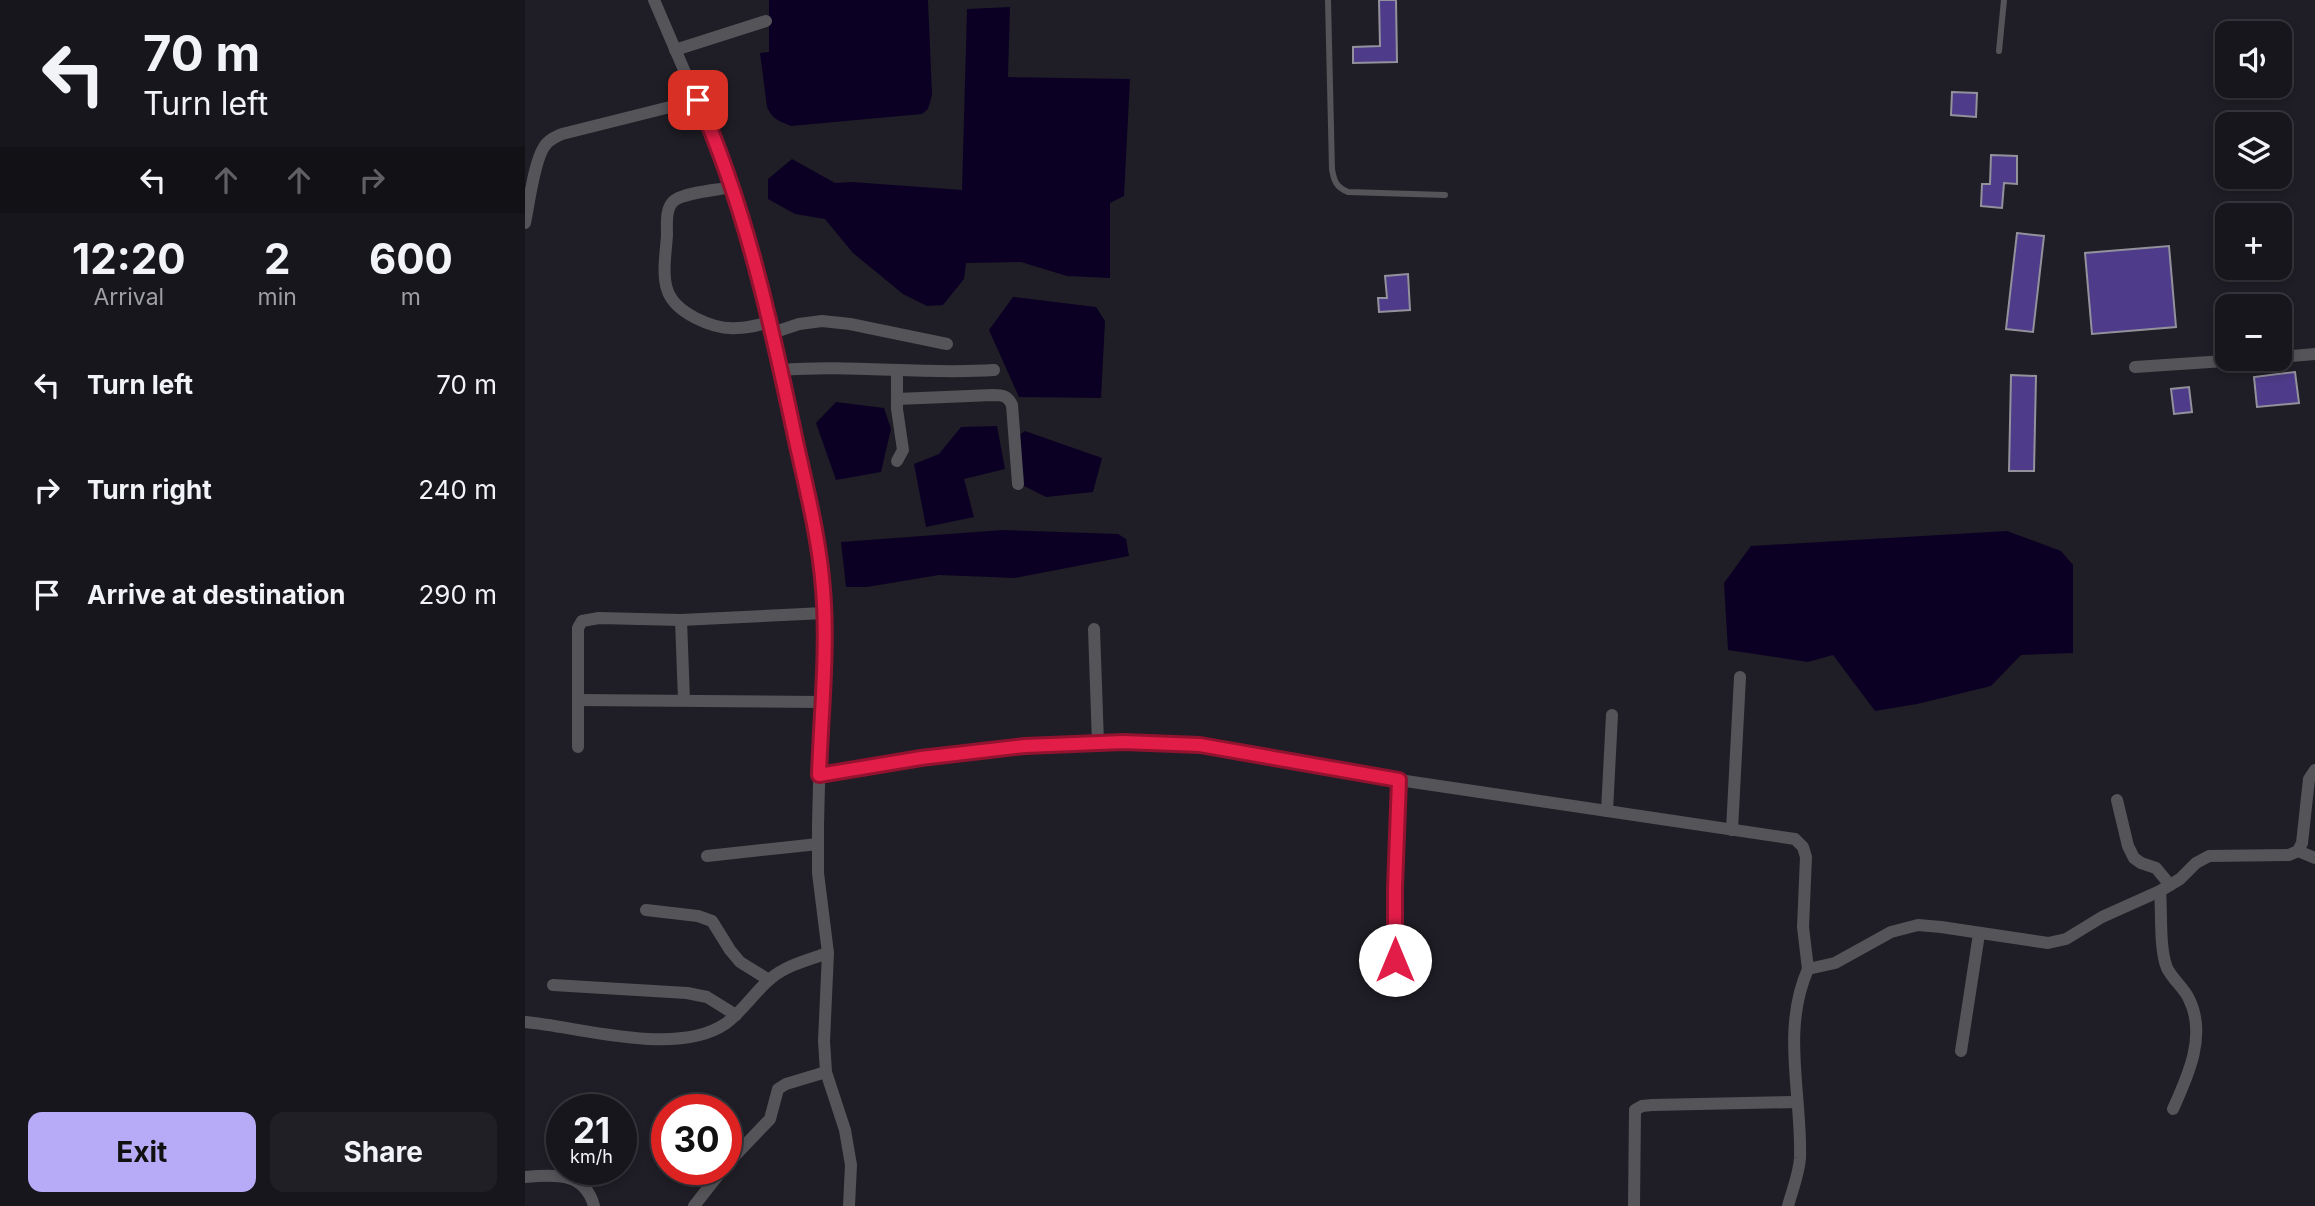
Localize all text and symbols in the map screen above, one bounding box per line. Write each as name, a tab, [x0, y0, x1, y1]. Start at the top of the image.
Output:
map controls	[2215, 21, 2292, 371]
button: sound	[2215, 21, 2292, 98]
text: 70 m	[143, 24, 260, 83]
icon: left	[28, 28, 119, 119]
pin	[668, 70, 728, 130]
icon: arrive	[679, 81, 717, 119]
text: Turn left	[143, 84, 268, 123]
button: layers	[2215, 112, 2292, 189]
icon: left	[134, 161, 172, 199]
icon: ahead	[207, 161, 245, 199]
icon: ahead	[280, 161, 318, 199]
icon: right	[353, 161, 391, 199]
button: +	[2215, 203, 2292, 280]
text: 12:20	[72, 233, 185, 284]
text: 2	[264, 233, 290, 284]
text: 600	[369, 233, 453, 284]
text: Arrival	[93, 283, 164, 311]
text: min	[258, 283, 297, 311]
text: m	[401, 283, 421, 311]
button: −	[2215, 294, 2292, 371]
icon: left	[28, 366, 66, 404]
text: Turn left	[87, 369, 193, 400]
text: 70 m	[436, 369, 497, 400]
icon: right	[28, 471, 66, 509]
text: Turn right	[87, 474, 212, 505]
text: 240 m	[418, 474, 497, 505]
icon: arrive	[28, 576, 66, 614]
text: Arrive at destination	[87, 579, 346, 610]
text: 290 m	[419, 579, 497, 610]
position arrow	[1358, 923, 1432, 997]
speed limit sign: 30	[651, 1094, 742, 1185]
text: 21	[573, 1109, 610, 1151]
button: Exit	[28, 1112, 256, 1192]
button: Share	[270, 1112, 497, 1192]
text: km/h	[570, 1146, 613, 1167]

